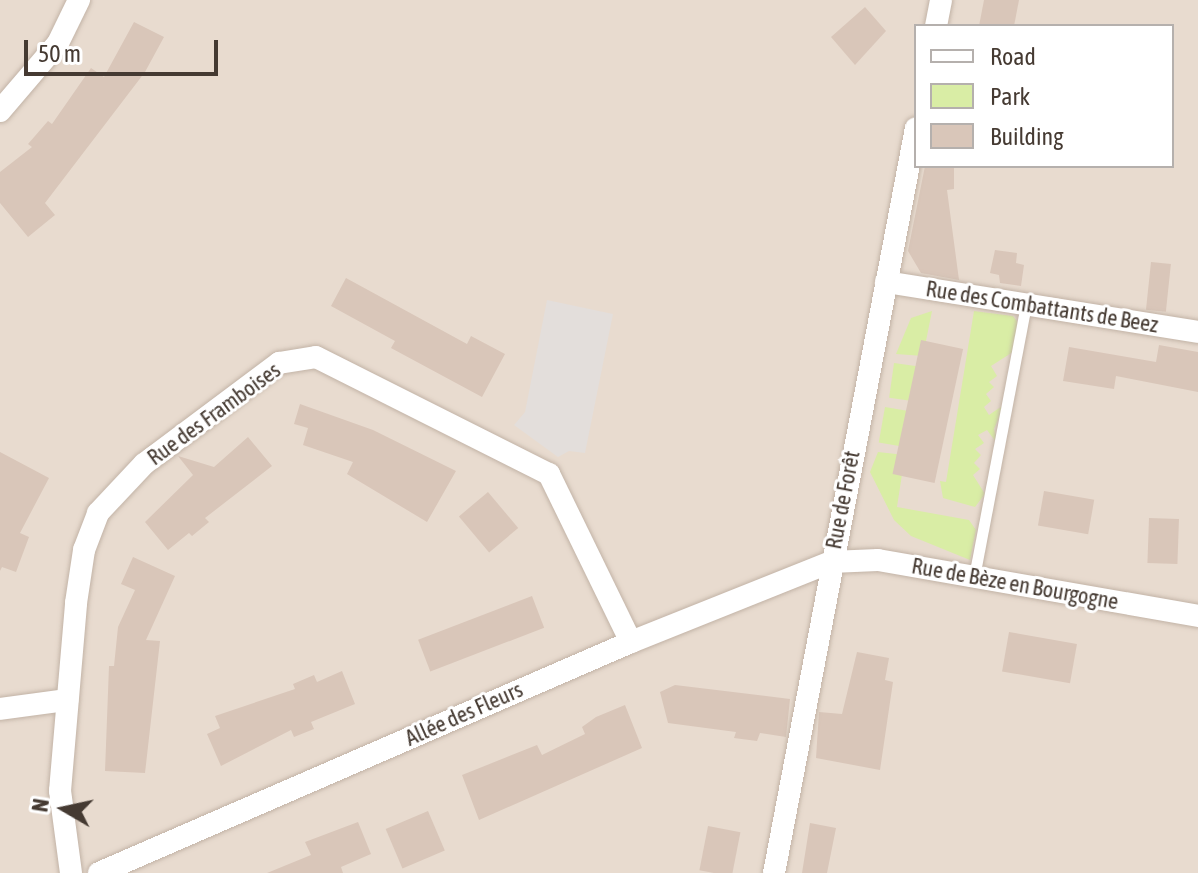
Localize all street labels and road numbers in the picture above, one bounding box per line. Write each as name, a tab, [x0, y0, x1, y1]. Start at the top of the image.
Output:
street label: Rue des Combattants de Beez	[924, 276, 1160, 338]
street label: Rue des Framboises	[142, 357, 286, 471]
street label: Rue de Forêt	[821, 449, 865, 551]
street label: Rue de Bèze en Bourgogne	[910, 553, 1120, 615]
street label: Allée des Fleurs	[401, 676, 527, 752]

